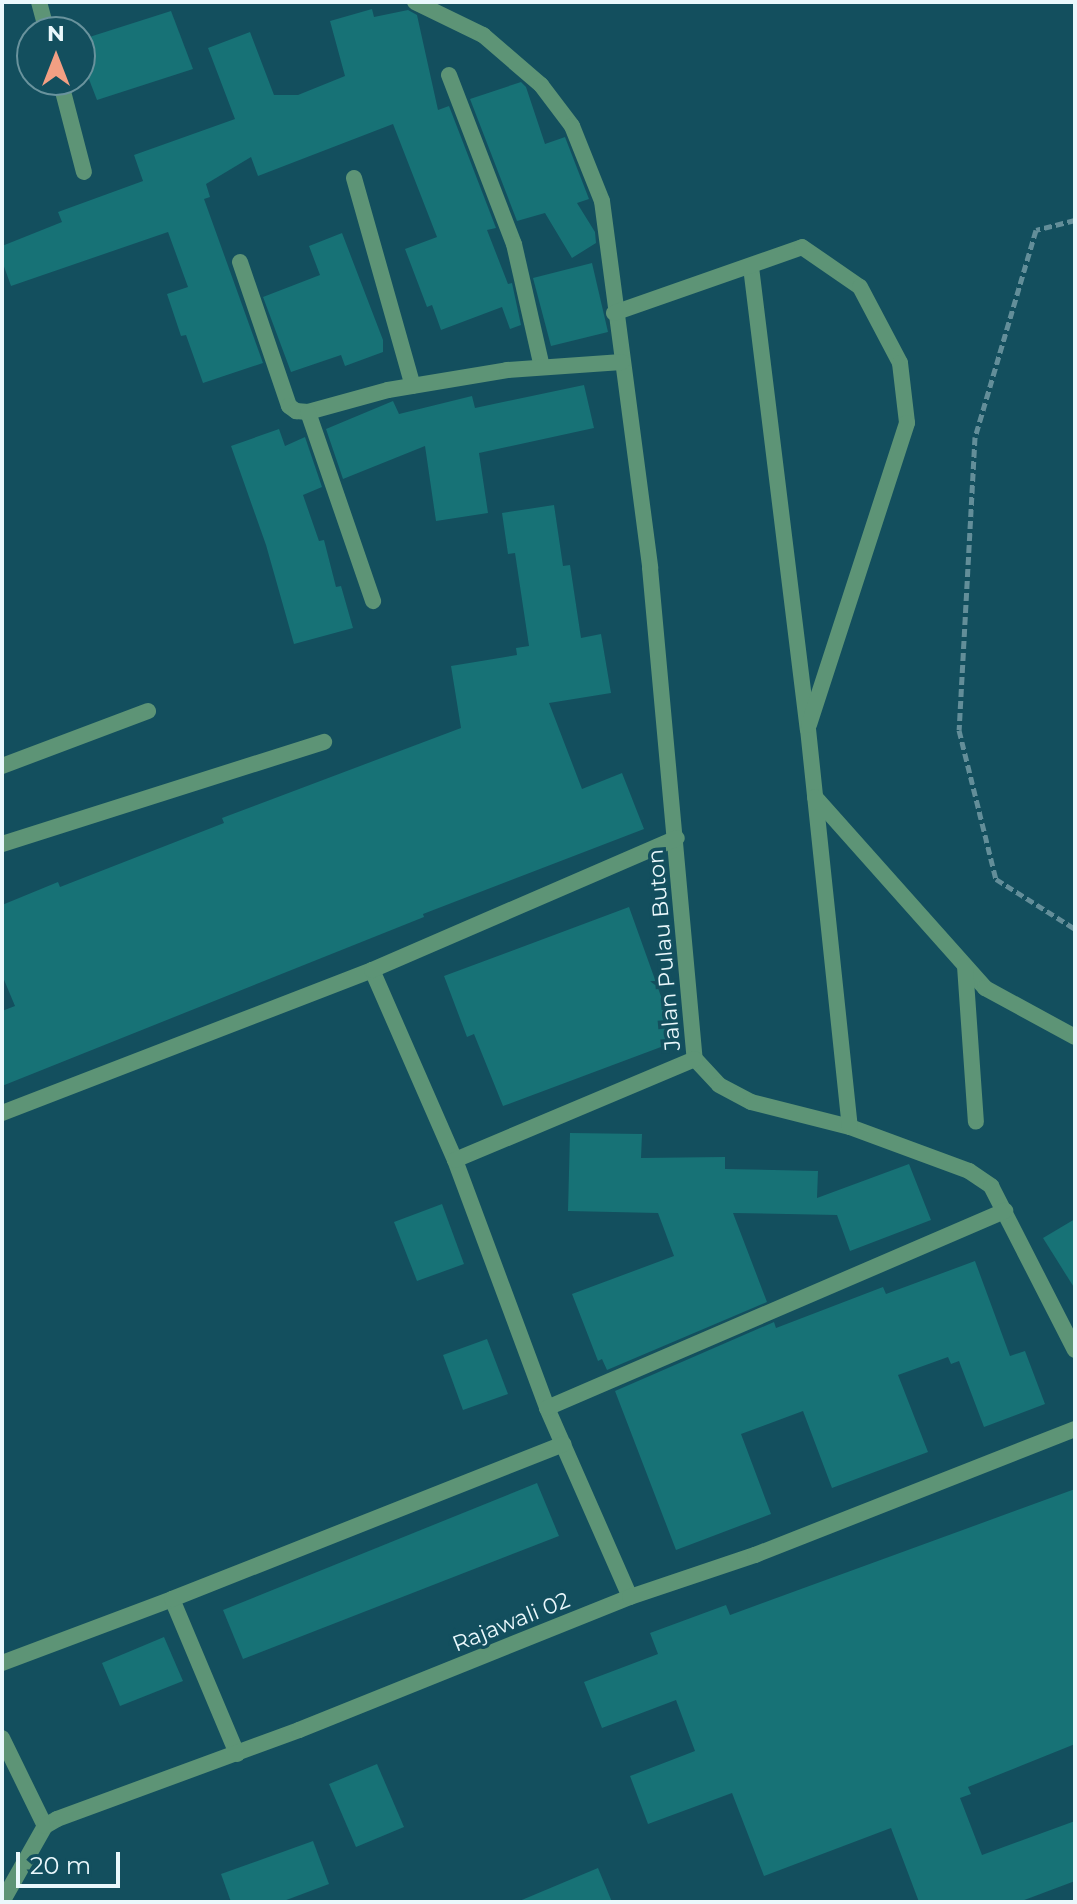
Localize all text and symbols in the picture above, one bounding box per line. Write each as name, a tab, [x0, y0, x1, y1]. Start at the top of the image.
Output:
north arrow	[16, 16, 96, 96]
text: N	[47, 20, 65, 47]
street label: Jalan Pulau Buton	[642, 848, 686, 1052]
street label: Rajawali 02	[449, 1587, 573, 1657]
scale bar	[20, 1836, 124, 1886]
text: 20 m	[30, 1851, 91, 1880]

